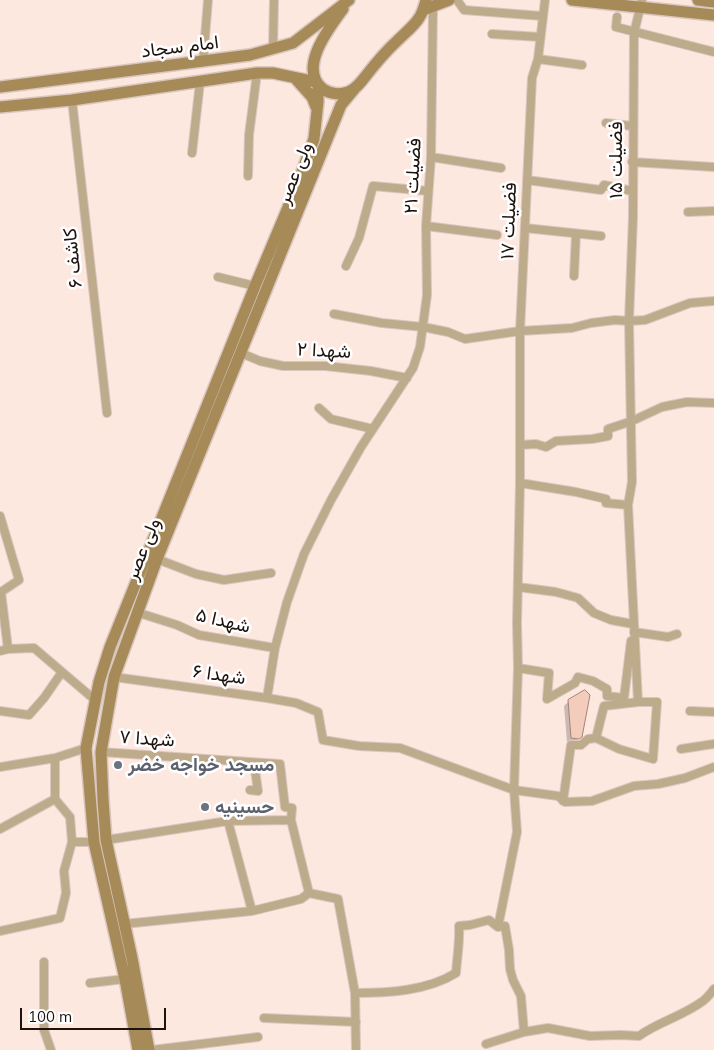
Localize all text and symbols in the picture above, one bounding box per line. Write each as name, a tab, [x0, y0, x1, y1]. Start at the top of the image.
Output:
street label: امام سجاد	[140, 31, 220, 63]
street label: فضیلت ۱۵	[605, 121, 627, 199]
street label: فضیلت ۲۱	[400, 137, 426, 215]
street label: ولی عصر	[272, 139, 318, 207]
street label: فضیلت ۱۷	[496, 182, 522, 260]
street label: کاشف ۶	[59, 227, 87, 289]
street label: شهدا ۲	[297, 338, 351, 364]
street label: ولی عصر	[120, 515, 166, 583]
street label: شهدا ۵	[194, 604, 252, 638]
street label: شهدا ۶	[191, 660, 247, 690]
street label: شهدا ۷	[119, 726, 175, 752]
place label: مسجد خواجه خضر	[128, 754, 274, 776]
marker: مسجد خواجه خضر	[112, 759, 124, 771]
place label: حسینیه	[215, 796, 274, 818]
marker: حسینیه	[199, 801, 211, 813]
scale bar	[22, 998, 169, 1030]
text: 100 m	[28, 1007, 72, 1026]

